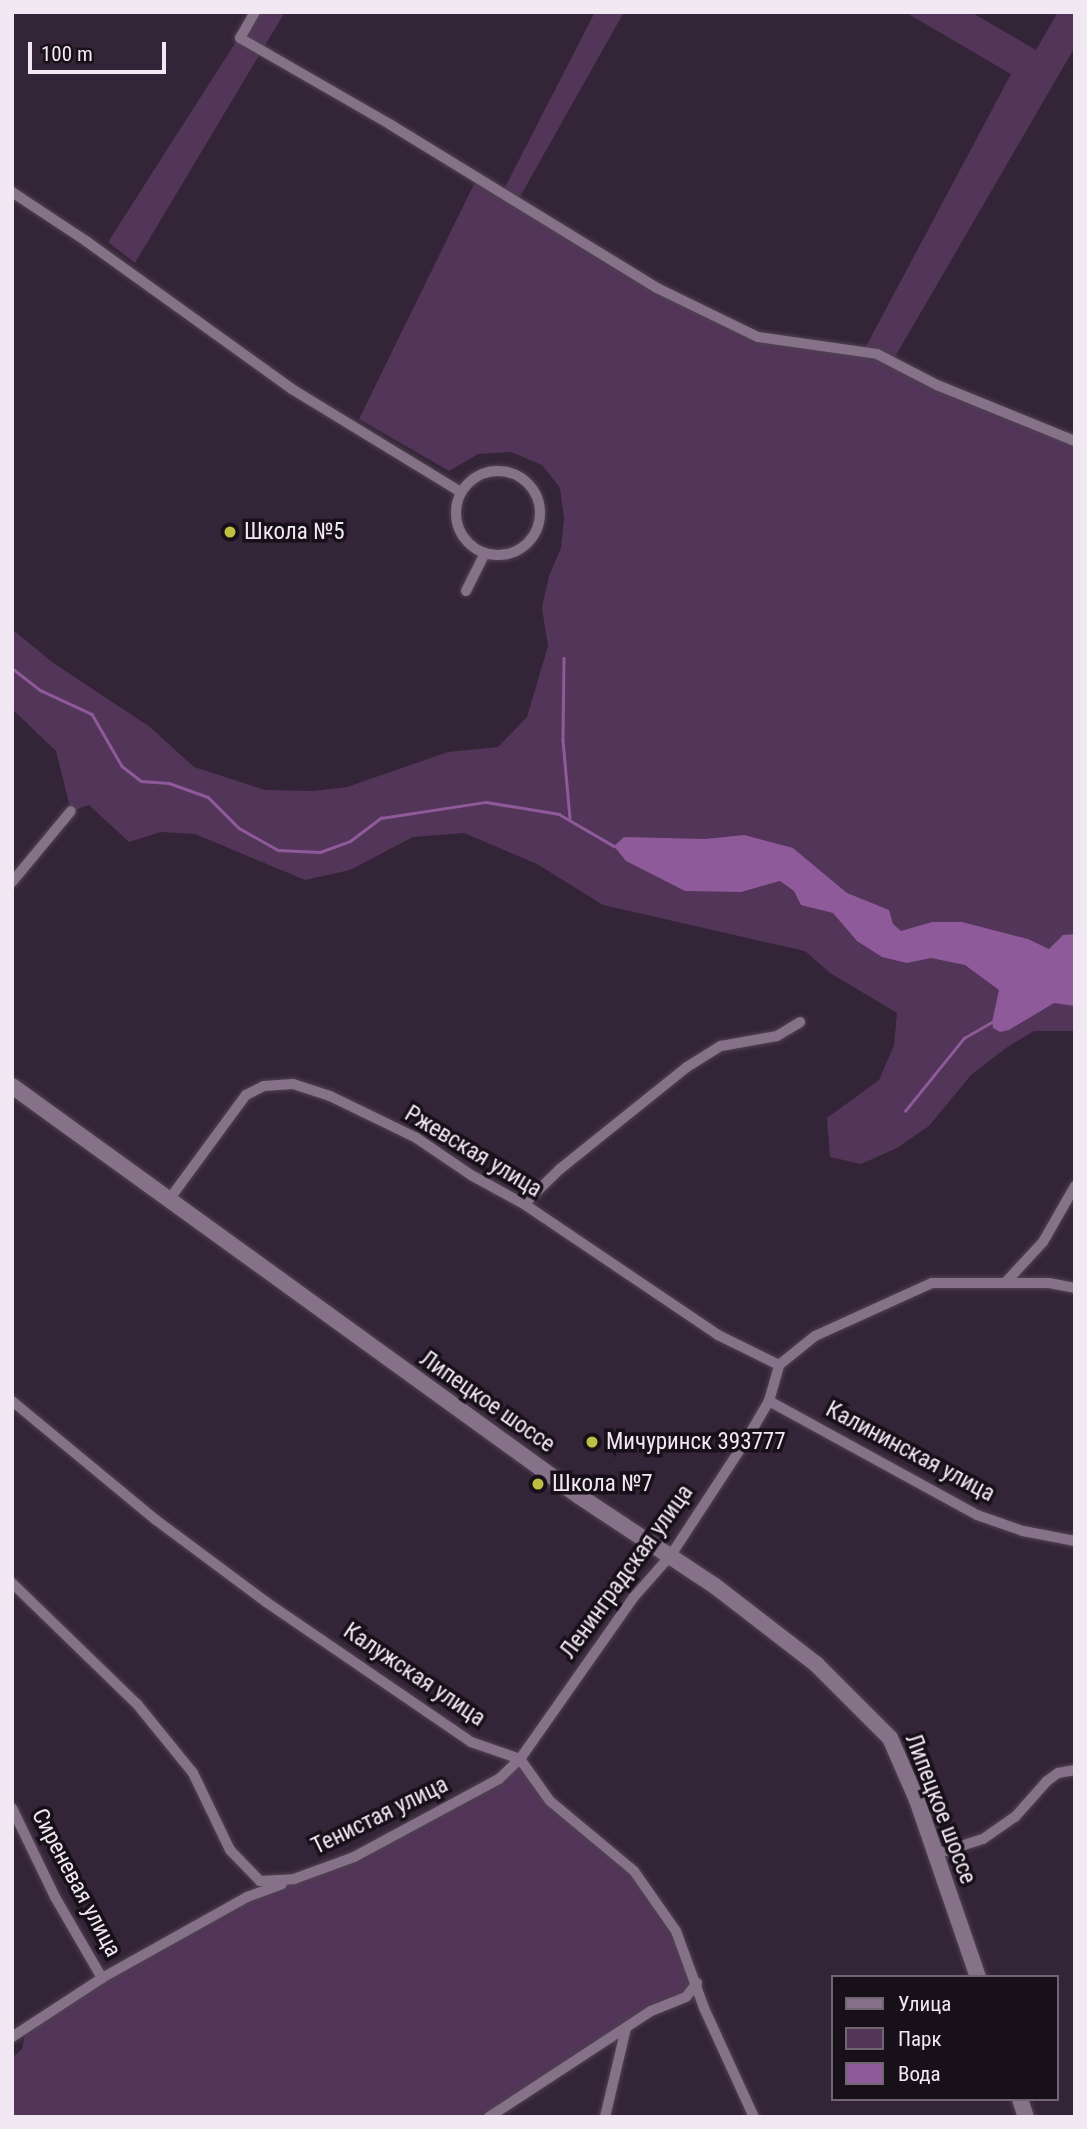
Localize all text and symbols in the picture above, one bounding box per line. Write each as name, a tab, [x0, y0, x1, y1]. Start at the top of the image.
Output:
scale bar	[32, 28, 170, 72]
text: 100 m	[41, 42, 93, 66]
place label: Школа №5	[244, 518, 345, 546]
marker: Школа №5	[222, 524, 238, 540]
street label: Ржевская улица	[400, 1100, 546, 1204]
street label: Липецкое шоссе	[414, 1345, 560, 1459]
street label: Калининская улица	[821, 1396, 999, 1508]
place label: Мичуринск 393777	[606, 1428, 786, 1456]
marker: Мичуринск 393777	[584, 1434, 600, 1450]
place label: Школа №7	[552, 1470, 653, 1498]
marker: Школа №7	[530, 1476, 546, 1492]
street label: Ленинградская улица	[555, 1480, 699, 1664]
street label: Калужская улица	[338, 1617, 490, 1733]
street label: Липецкое шоссе	[899, 1730, 981, 1888]
street label: Тенистая улица	[307, 1771, 453, 1861]
street label: Сиреневая улица	[25, 1804, 127, 1962]
legend	[832, 1975, 1059, 2101]
text: Улица	[898, 1992, 951, 2016]
text: Парк	[898, 2027, 942, 2051]
text: Вода	[898, 2062, 941, 2086]

